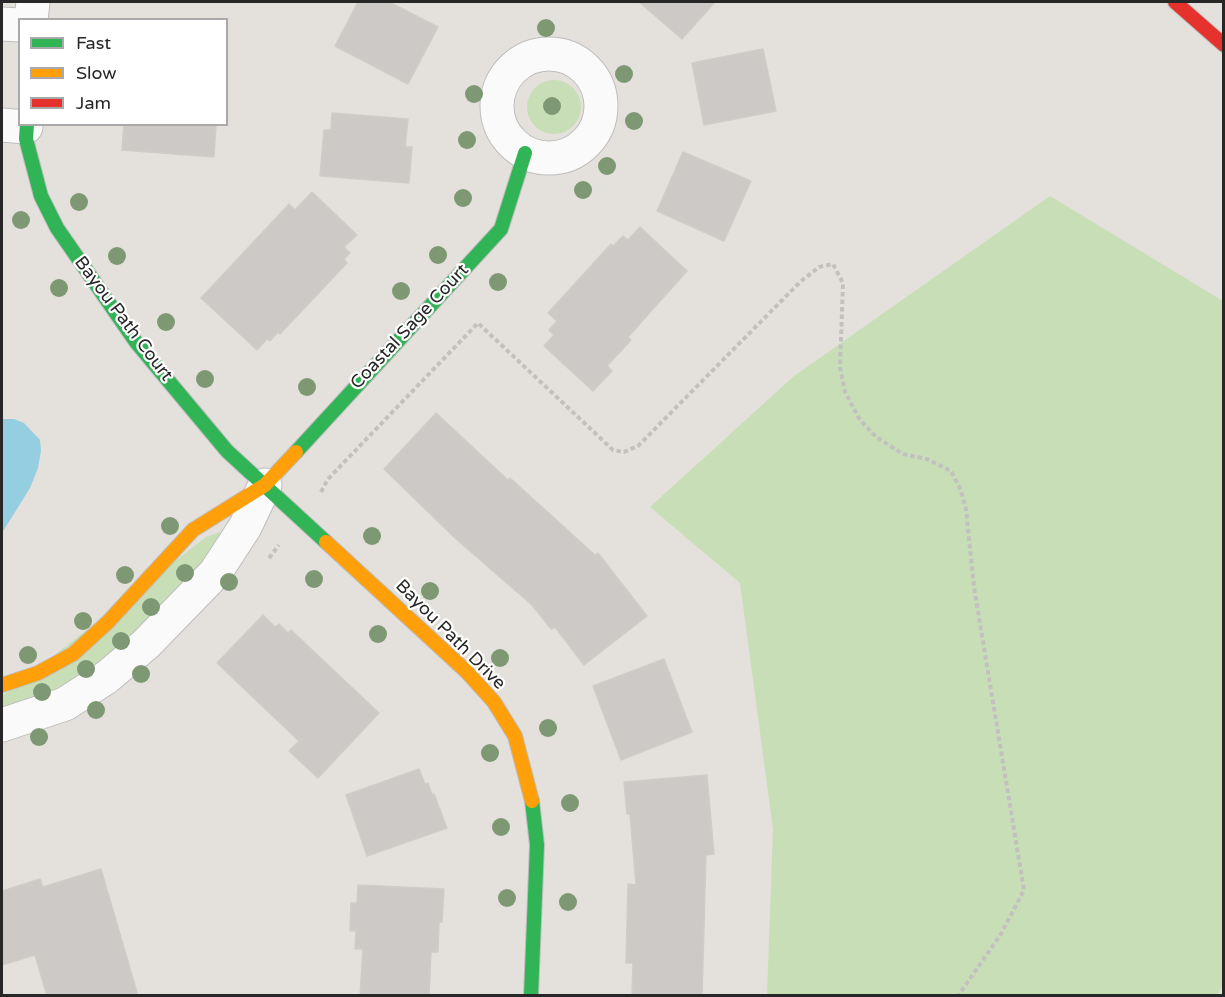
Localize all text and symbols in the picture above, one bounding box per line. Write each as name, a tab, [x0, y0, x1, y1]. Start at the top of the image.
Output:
legend	[18, 18, 228, 126]
text: Fast	[76, 32, 111, 54]
text: Slow	[76, 62, 117, 84]
text: Jam	[76, 92, 111, 114]
street label: Bayou Path Court	[69, 252, 177, 386]
street label: Coastal Sage Court	[346, 260, 474, 394]
street label: Bayou Path Drive	[390, 575, 510, 695]

